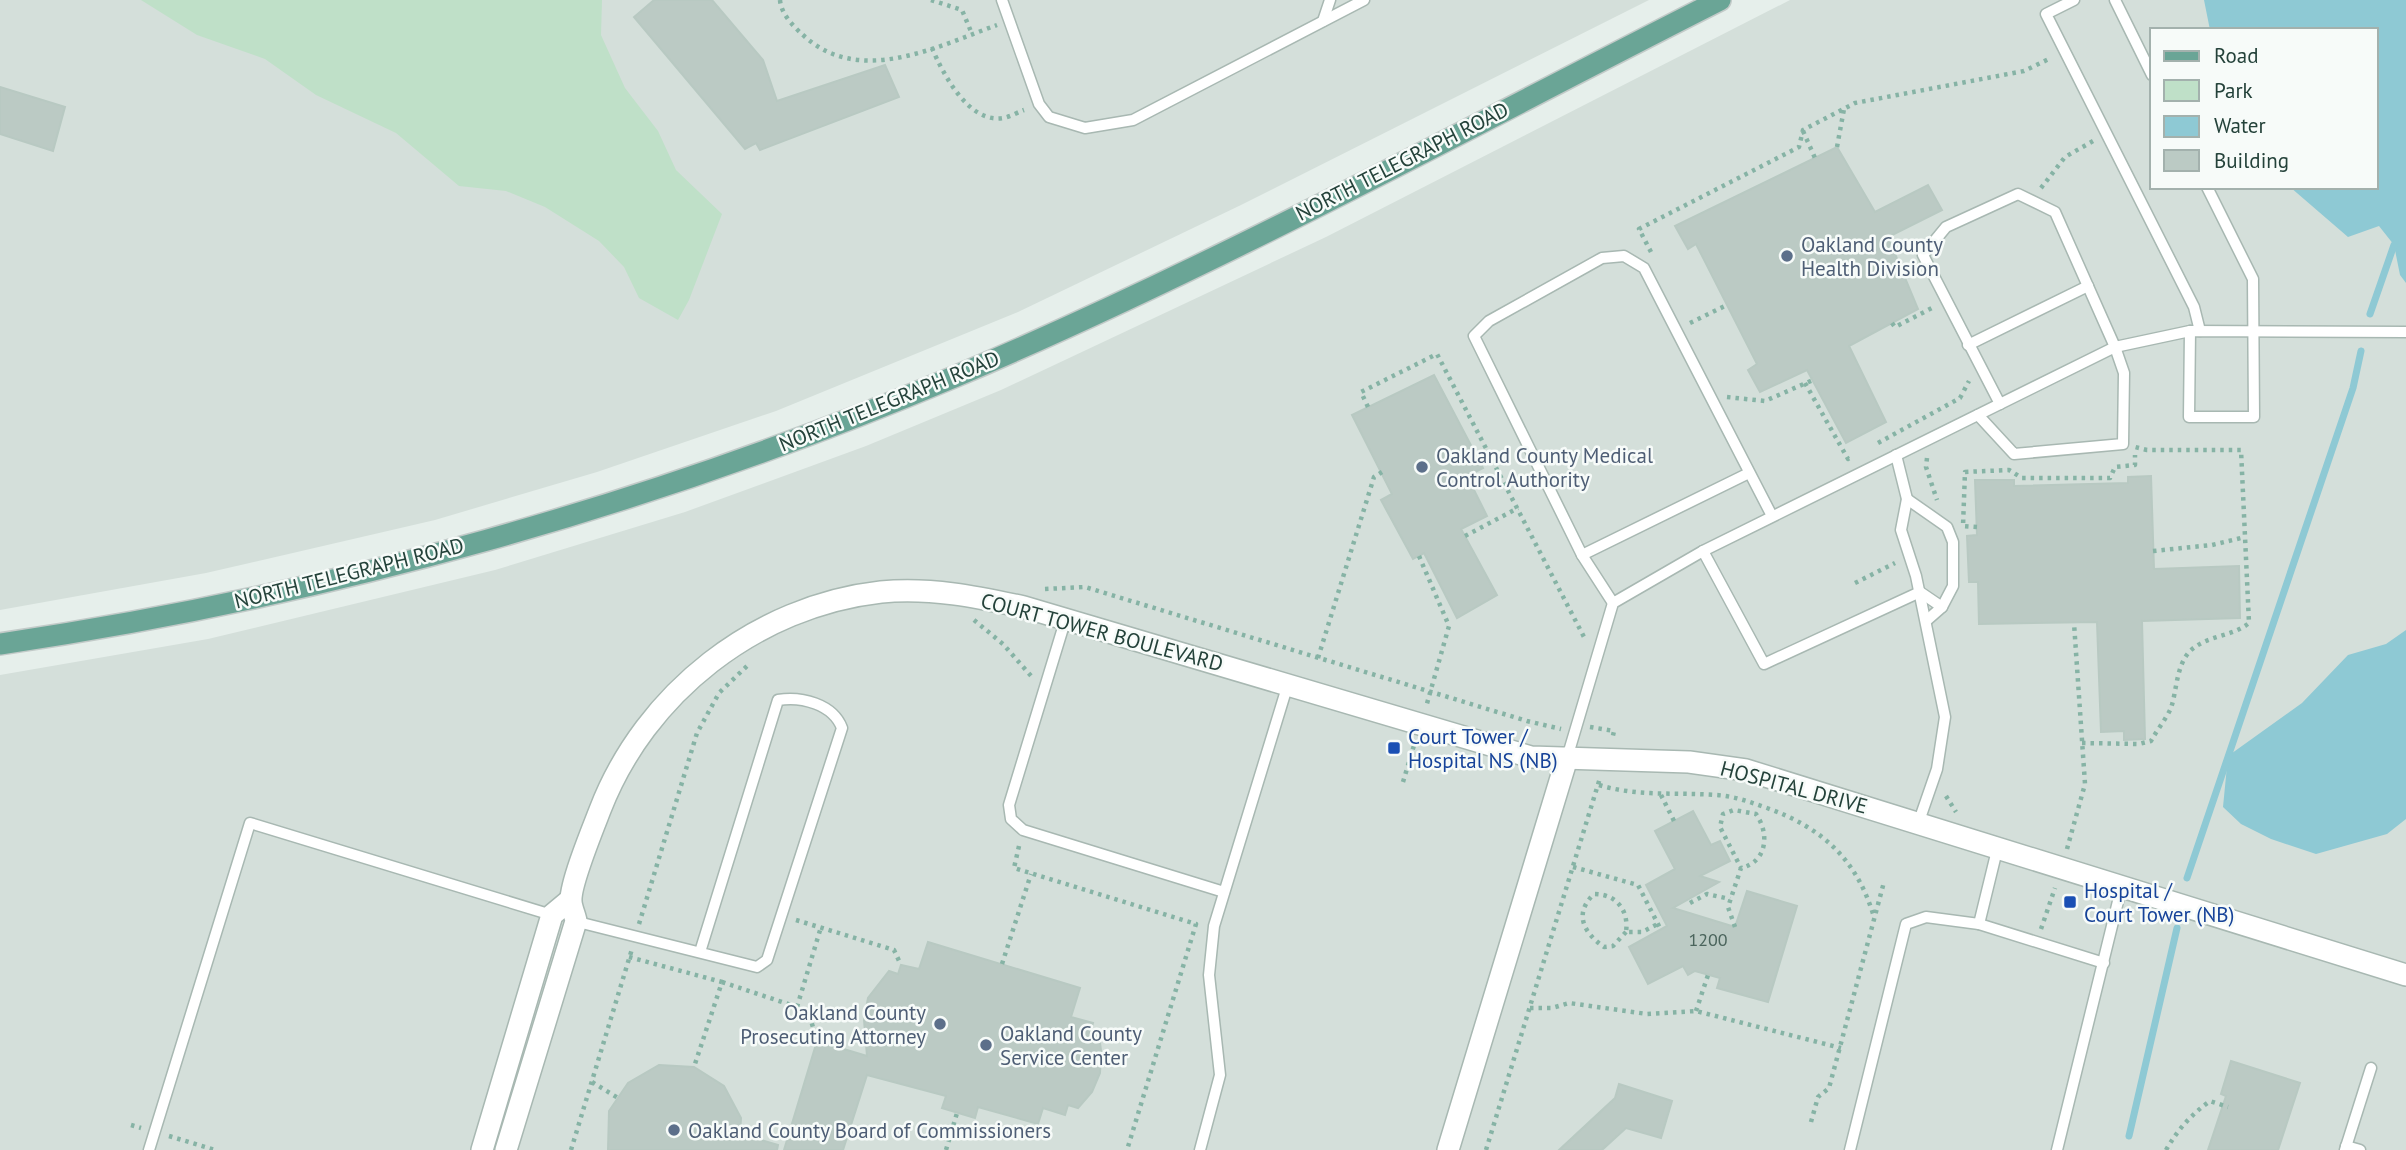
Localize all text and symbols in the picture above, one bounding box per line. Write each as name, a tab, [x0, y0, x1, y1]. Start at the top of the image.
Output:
legend	[2150, 28, 2378, 189]
text: Road	[2214, 42, 2258, 69]
text: Park	[2214, 77, 2253, 104]
street label: NORTH TELEGRAPH ROAD	[1291, 96, 1513, 226]
text: Water	[2214, 112, 2266, 139]
text: Building	[2214, 147, 2289, 174]
place label: Oakland County Health Division	[1801, 231, 1943, 282]
marker: Oakland County Health Division	[1779, 248, 1795, 264]
street label: NORTH TELEGRAPH ROAD	[775, 344, 1003, 458]
place label: Oakland County Medical Control Authority	[1436, 442, 1653, 493]
marker: Oakland County Medical Control Authority	[1414, 459, 1430, 475]
street label: NORTH TELEGRAPH ROAD	[232, 531, 466, 615]
street label: COURT TOWER BOULEVARD	[978, 587, 1226, 677]
place label: Court Tower / Hospital NS (NB)	[1408, 723, 1558, 774]
marker: Court Tower / Hospital NS (NB)	[1386, 740, 1402, 756]
street label: HOSPITAL DRIVE	[1718, 754, 1870, 820]
place label: Hospital / Court Tower (NB)	[2084, 877, 2234, 928]
marker: Hospital / Court Tower (NB)	[2062, 894, 2078, 910]
house number: 1200	[1688, 928, 1728, 951]
place label: Oakland County Prosecuting Attorney	[740, 999, 926, 1050]
marker: Oakland County Prosecuting Attorney	[932, 1016, 948, 1032]
place label: Oakland County Service Center	[1000, 1020, 1142, 1071]
marker: Oakland County Service Center	[978, 1037, 994, 1053]
place label: Oakland County Board of Commissioners	[688, 1117, 1051, 1144]
marker: Oakland County Board of Commissioners	[666, 1122, 682, 1138]

